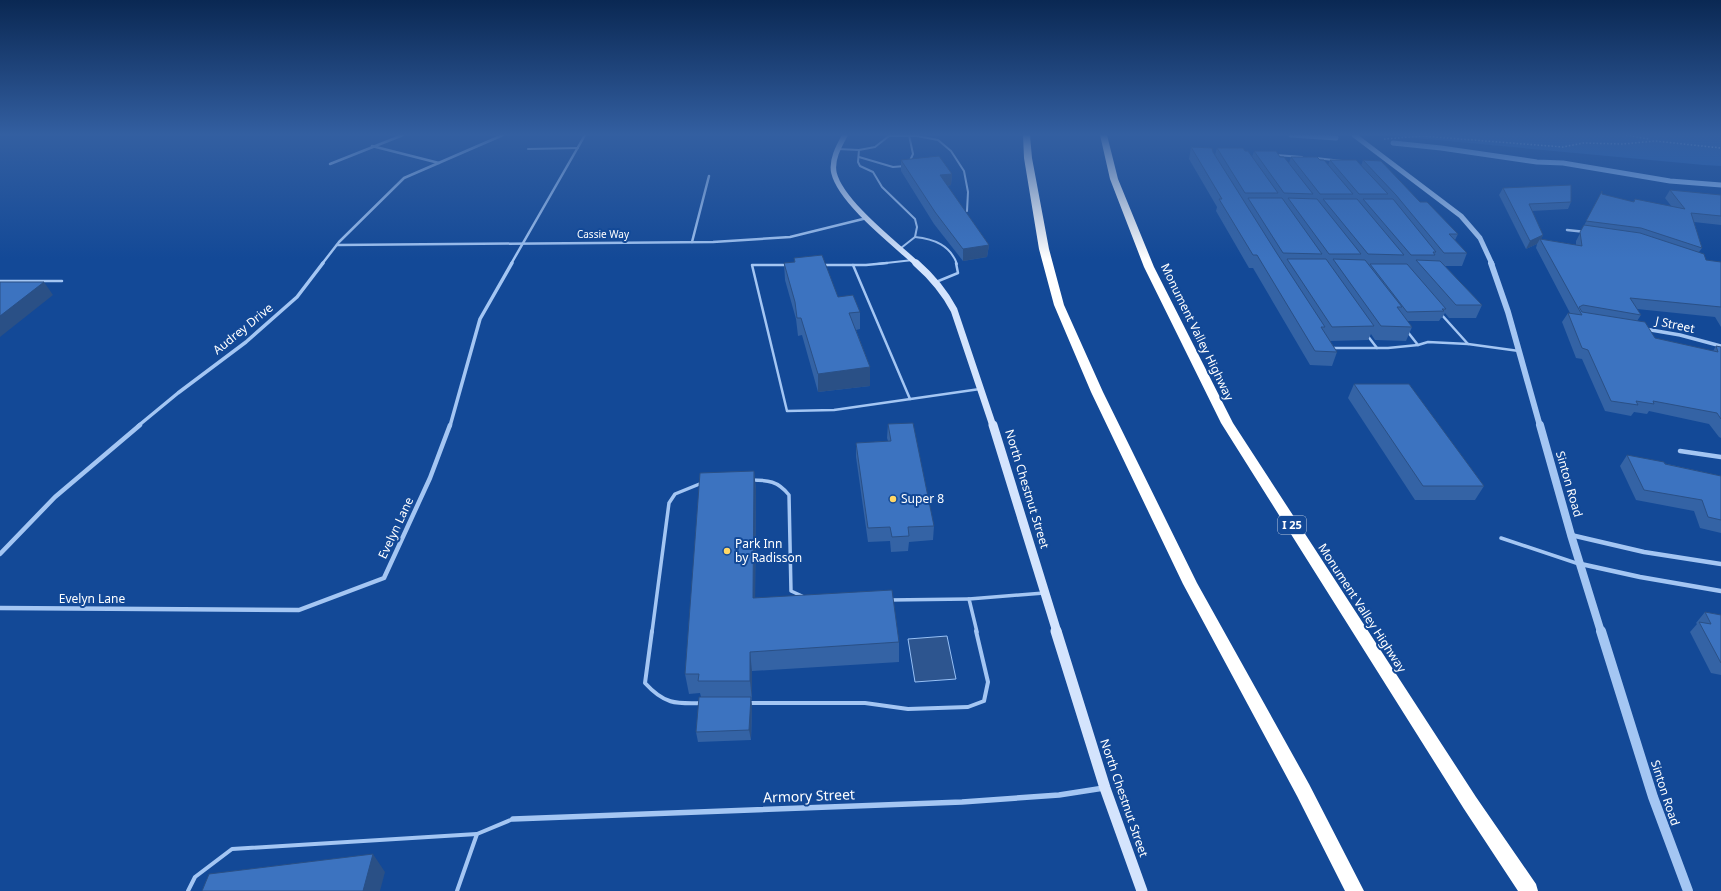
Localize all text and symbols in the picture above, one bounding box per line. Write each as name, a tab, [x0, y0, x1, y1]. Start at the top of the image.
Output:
street label: Cassie Way	[577, 227, 630, 241]
street label: Monument Valley Highway	[1157, 260, 1238, 404]
street label: Audrey Drive	[209, 299, 276, 358]
street label: J Street	[1653, 312, 1697, 337]
street label: North Chestnut Street	[1001, 427, 1054, 551]
street label: Sinton Road	[1552, 449, 1587, 519]
place label: Super 8	[901, 490, 944, 507]
street label: Evelyn Lane	[374, 494, 417, 562]
marker: Super 8	[888, 494, 898, 504]
road number: I 25	[1278, 516, 1306, 534]
place label: Park Inn by Radisson	[735, 535, 802, 566]
street label: Monument Valley Highway	[1314, 540, 1411, 676]
marker: Park Inn by Radisson	[722, 546, 732, 556]
street label: Evelyn Lane	[59, 590, 125, 607]
street label: North Chestnut Street	[1096, 737, 1153, 860]
street label: Sinton Road	[1647, 758, 1684, 828]
street label: Armory Street	[763, 784, 855, 807]

